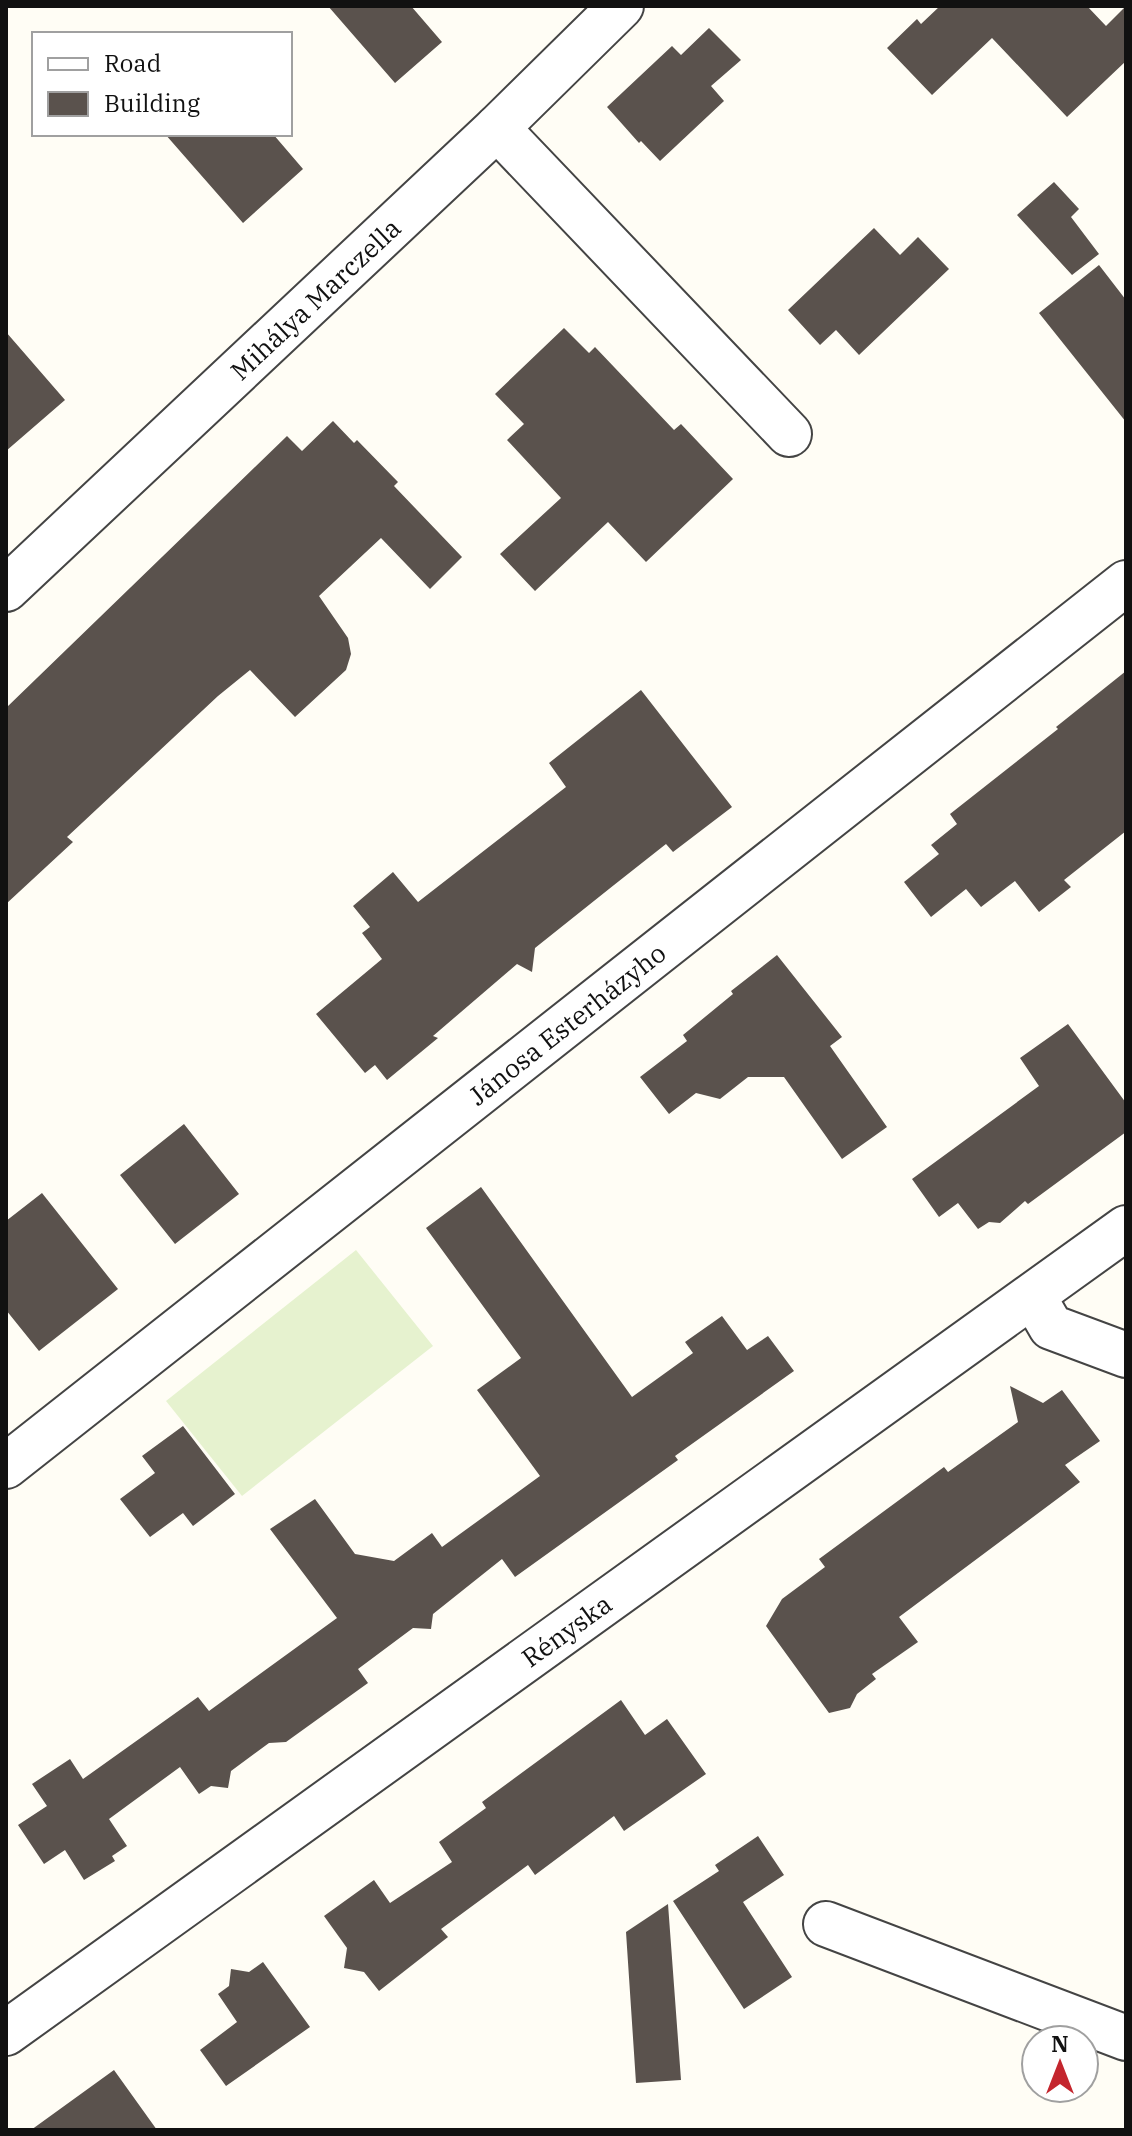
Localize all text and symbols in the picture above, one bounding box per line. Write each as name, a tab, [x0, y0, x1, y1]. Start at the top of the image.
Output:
legend	[32, 32, 292, 136]
text: Road	[104, 47, 161, 79]
text: Building	[104, 87, 200, 119]
street label: Mihálya Marczella	[223, 211, 407, 387]
street label: Jánosa Esterházyho	[461, 936, 672, 1112]
street label: Rényska	[515, 1586, 618, 1674]
north arrow	[1020, 2024, 1100, 2104]
text: N	[1051, 2029, 1069, 2058]

